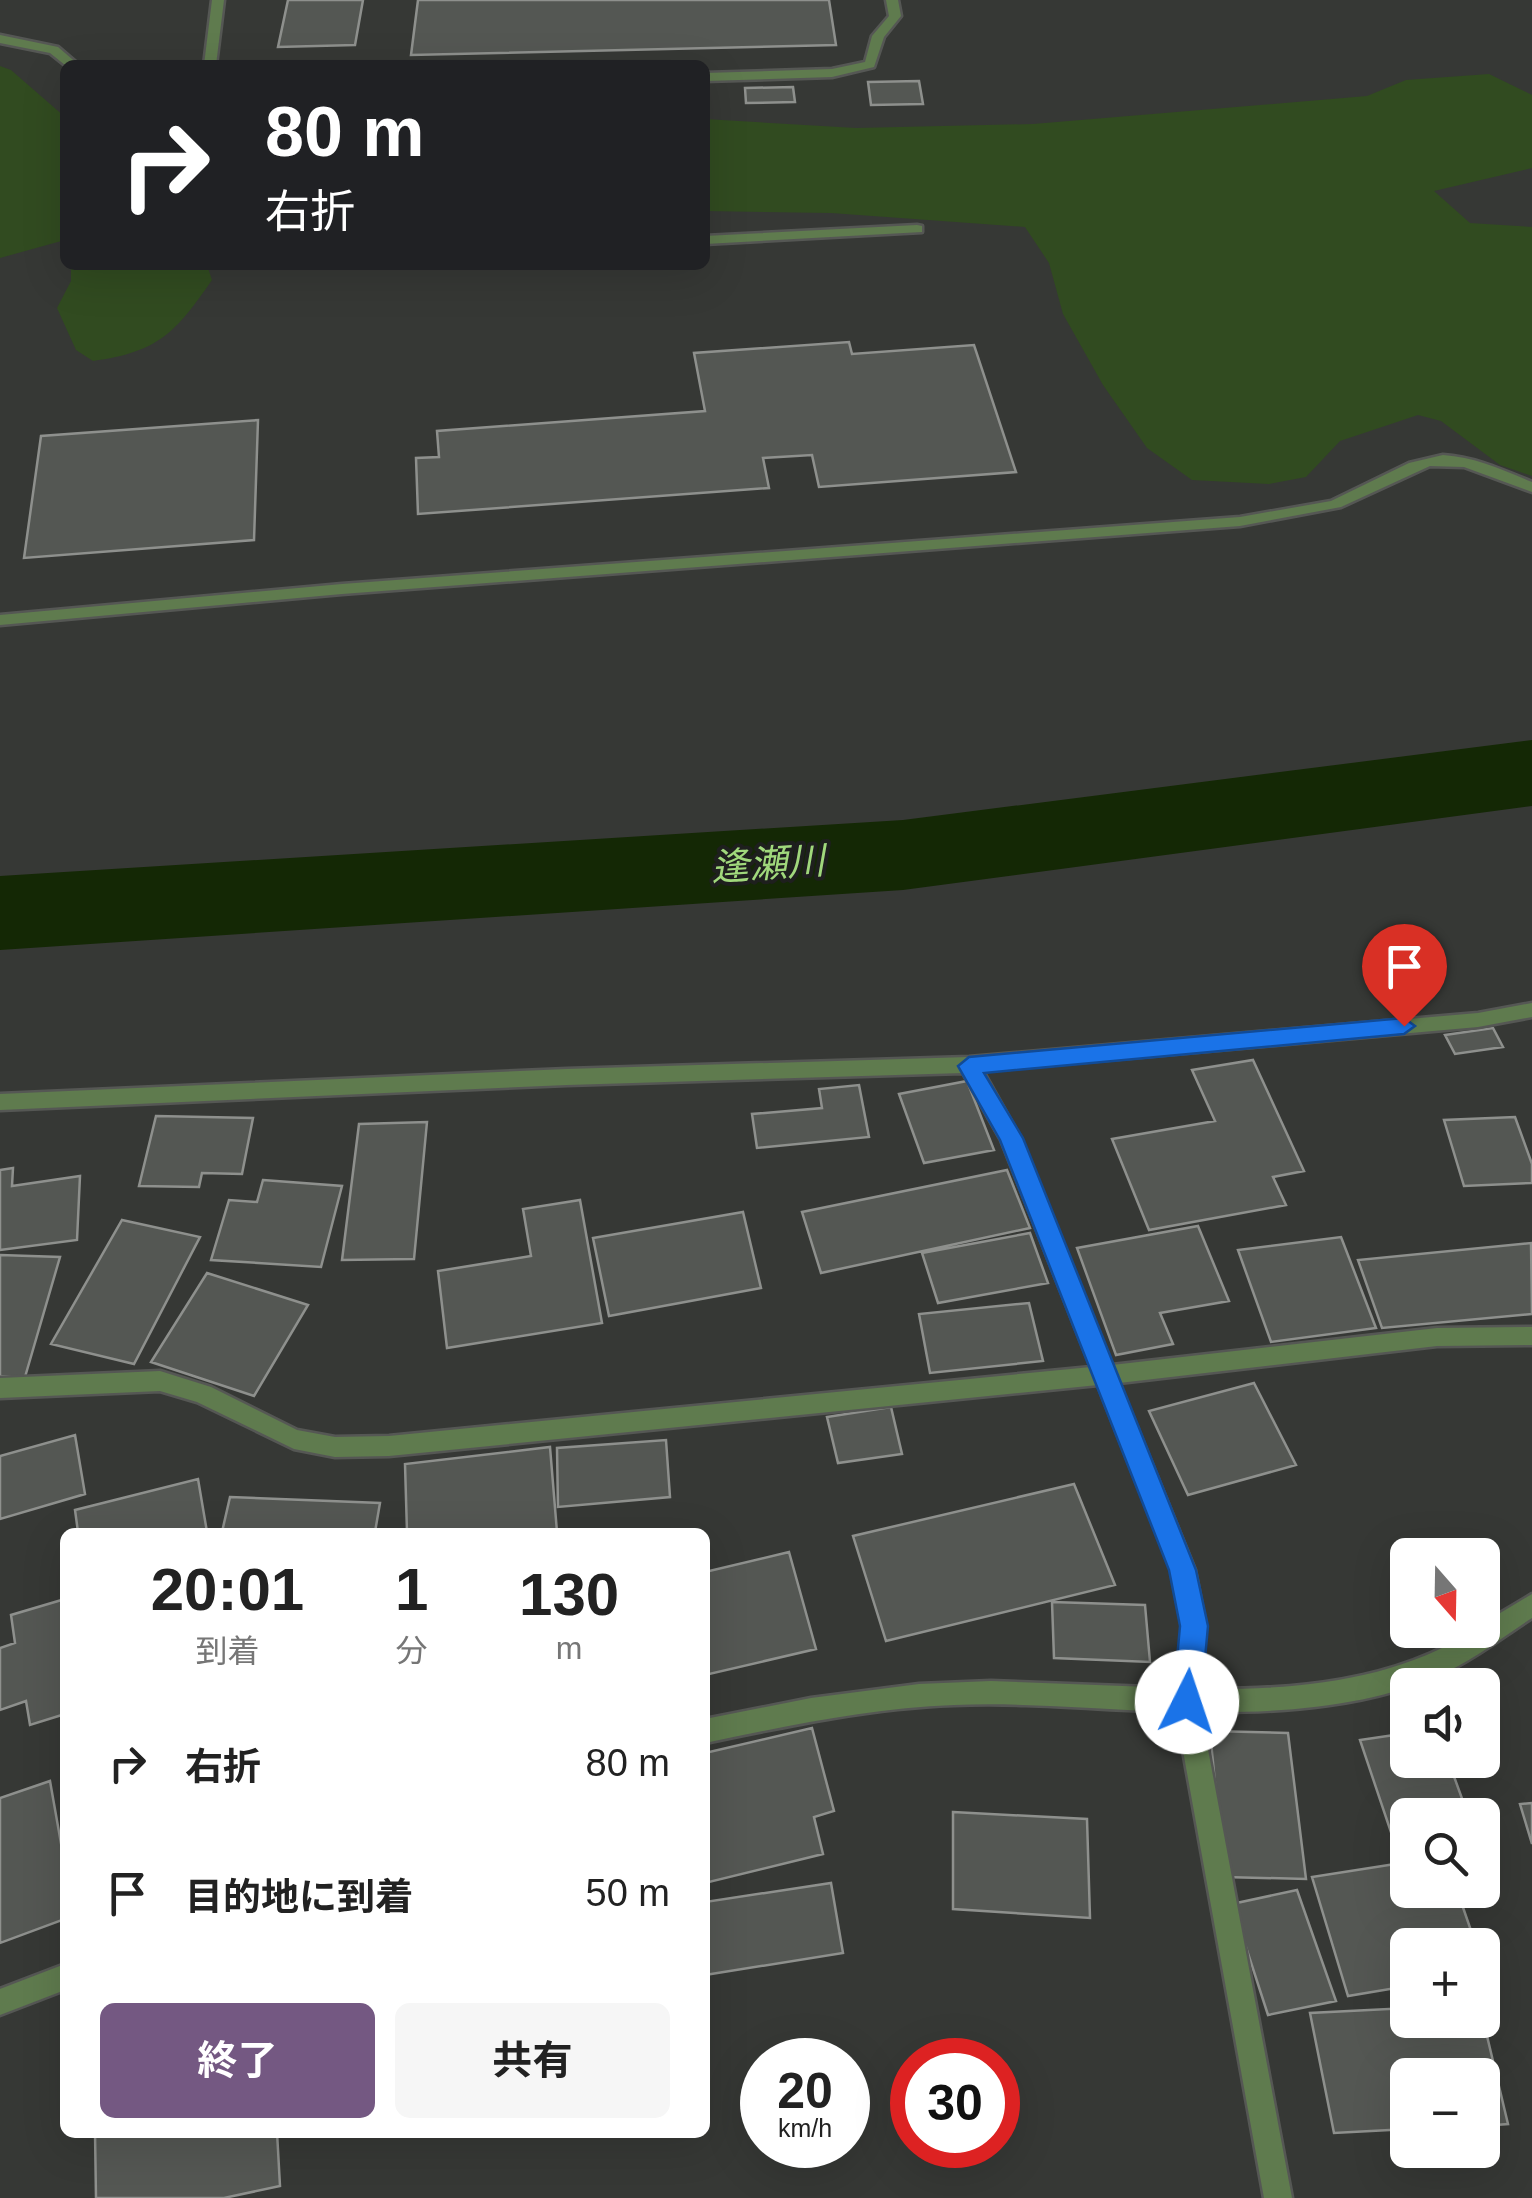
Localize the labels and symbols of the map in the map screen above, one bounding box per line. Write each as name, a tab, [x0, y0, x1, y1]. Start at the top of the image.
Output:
water label: 逢瀬川	[710, 839, 830, 889]
pin	[1362, 924, 1447, 1027]
north arrow	[1390, 1538, 1500, 1648]
position arrow	[1135, 1650, 1239, 1754]
speed limit sign: 30	[890, 2038, 1020, 2168]

